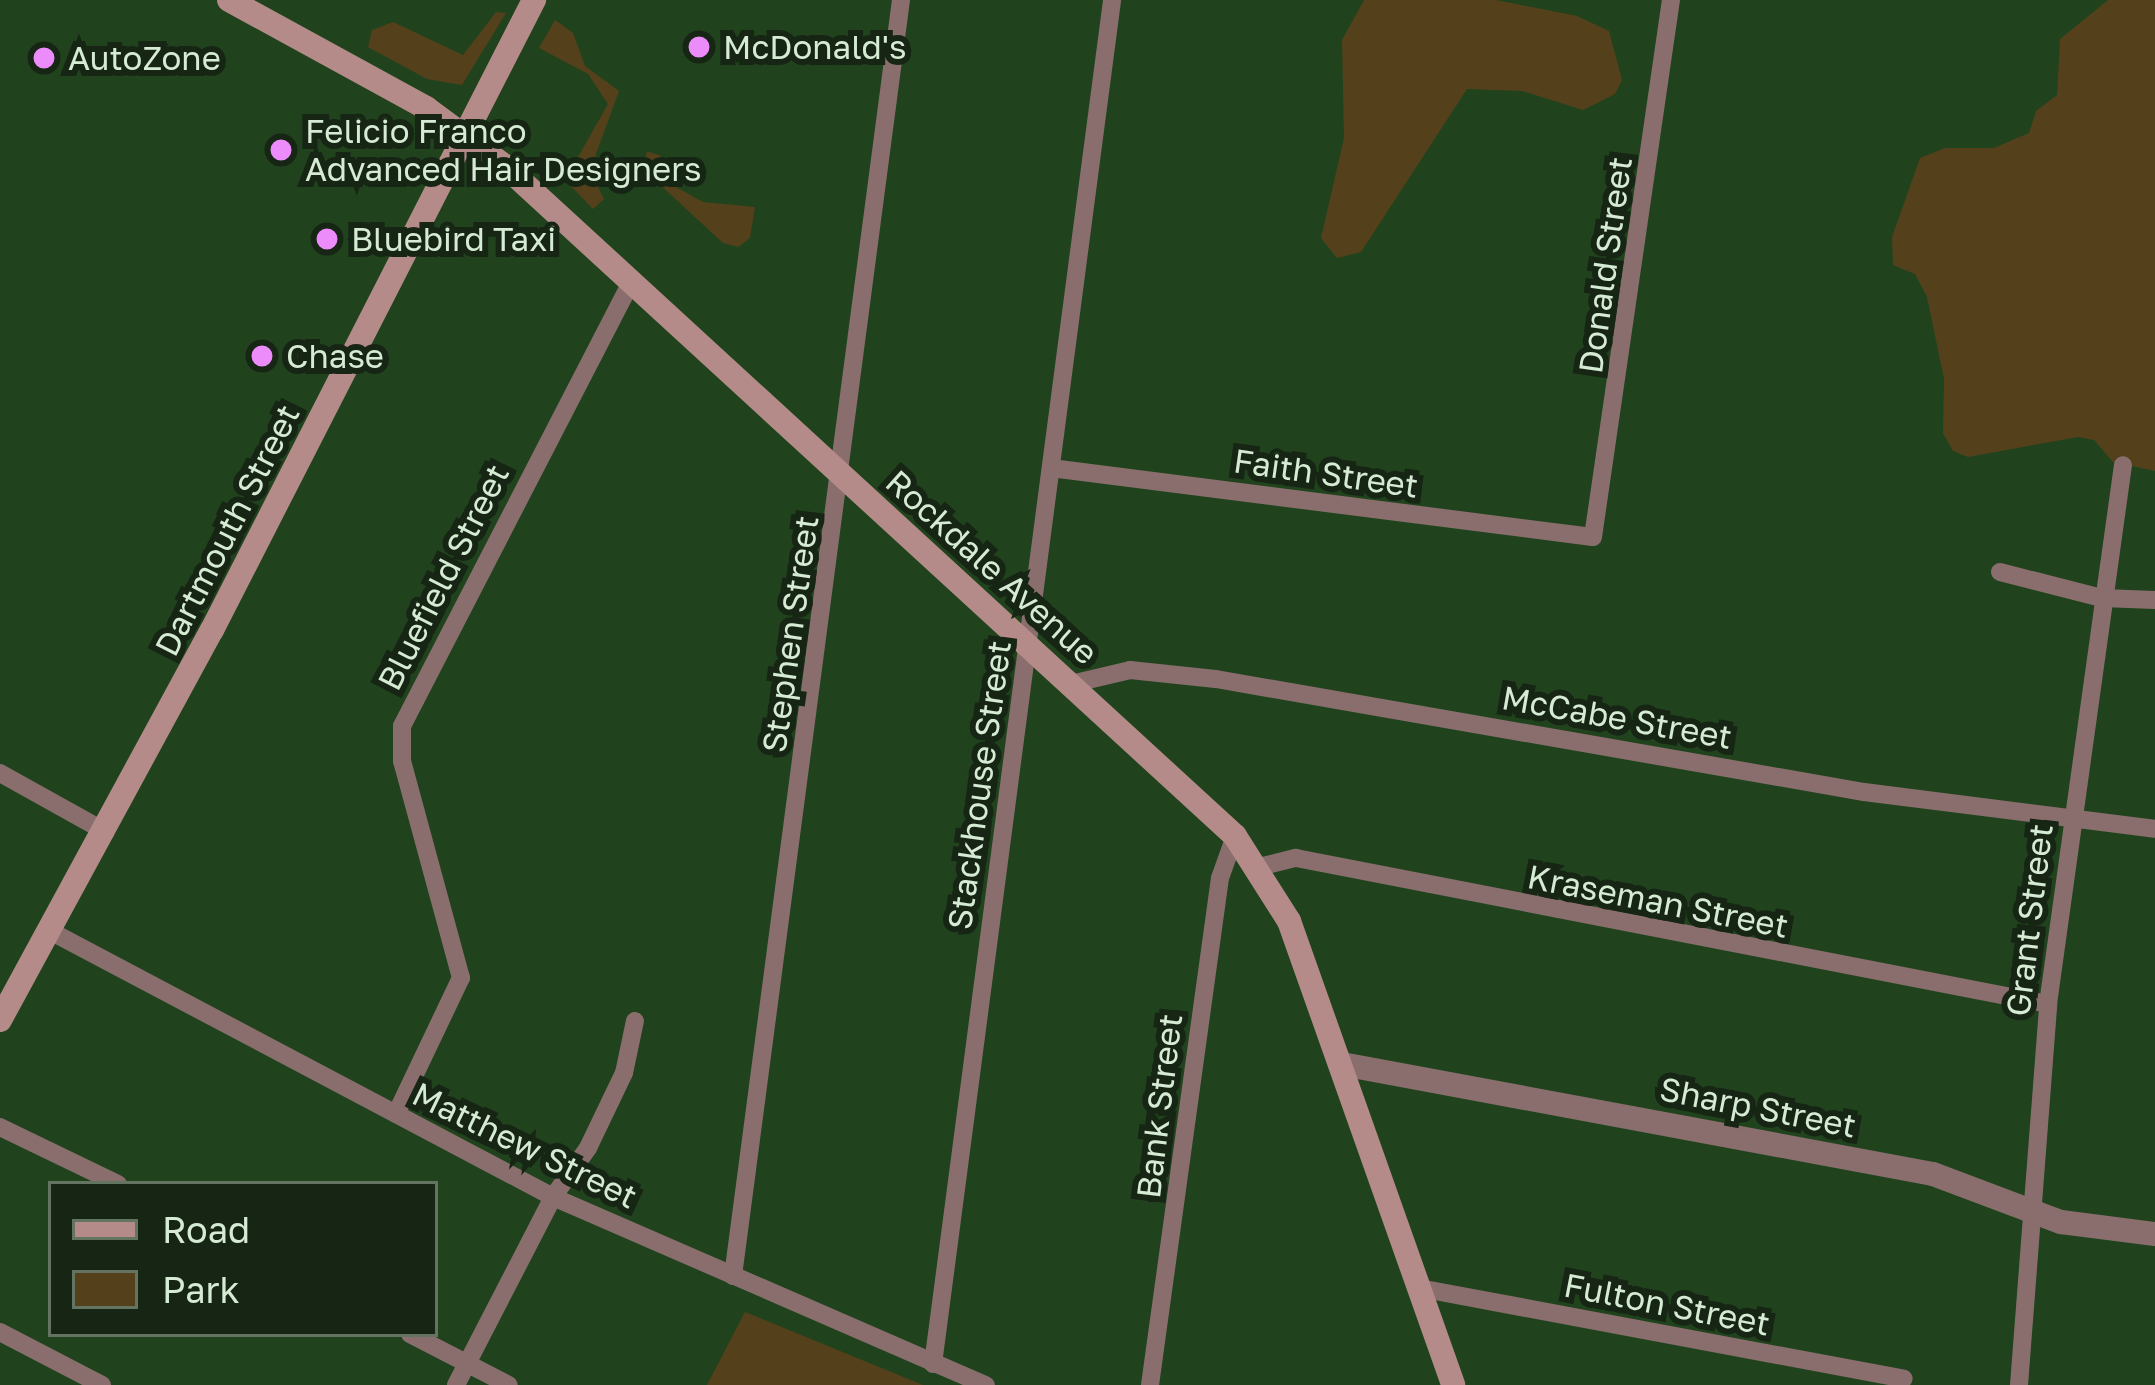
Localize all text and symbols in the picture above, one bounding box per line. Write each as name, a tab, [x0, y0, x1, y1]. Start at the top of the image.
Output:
place label: McDonald's	[723, 27, 906, 67]
marker: McDonald's	[686, 34, 712, 60]
place label: AutoZone	[68, 38, 221, 78]
marker: AutoZone	[31, 45, 57, 71]
place label: Felicio Franco Advanced Hair Designers	[305, 111, 702, 189]
marker: Felicio Franco Advanced Hair Designers	[268, 137, 294, 163]
street label: Donald Street	[1570, 154, 1640, 376]
place label: Bluebird Taxi	[351, 219, 556, 259]
marker: Bluebird Taxi	[314, 226, 340, 252]
place label: Chase	[286, 336, 384, 376]
marker: Chase	[249, 343, 275, 369]
street label: Dartmouth Street	[147, 398, 307, 662]
street label: Faith Street	[1231, 440, 1421, 506]
street label: Bluefield Street	[369, 458, 517, 696]
street label: Rockdale Avenue	[878, 462, 1106, 672]
street label: Stephen Street	[754, 513, 826, 755]
street label: Stackhouse Street	[939, 638, 1019, 932]
street label: McCabe Street	[1499, 677, 1735, 757]
street label: Grant Street	[1998, 822, 2060, 1018]
street label: Kraseman Street	[1524, 856, 1792, 946]
street label: Bank Street	[1128, 1011, 1190, 1201]
street label: Sharp Street	[1656, 1069, 1860, 1145]
street label: Matthew Street	[406, 1074, 644, 1216]
legend	[48, 1181, 438, 1337]
text: Road	[162, 1208, 250, 1251]
street label: Fulton Street	[1561, 1265, 1773, 1343]
text: Park	[162, 1268, 240, 1311]

